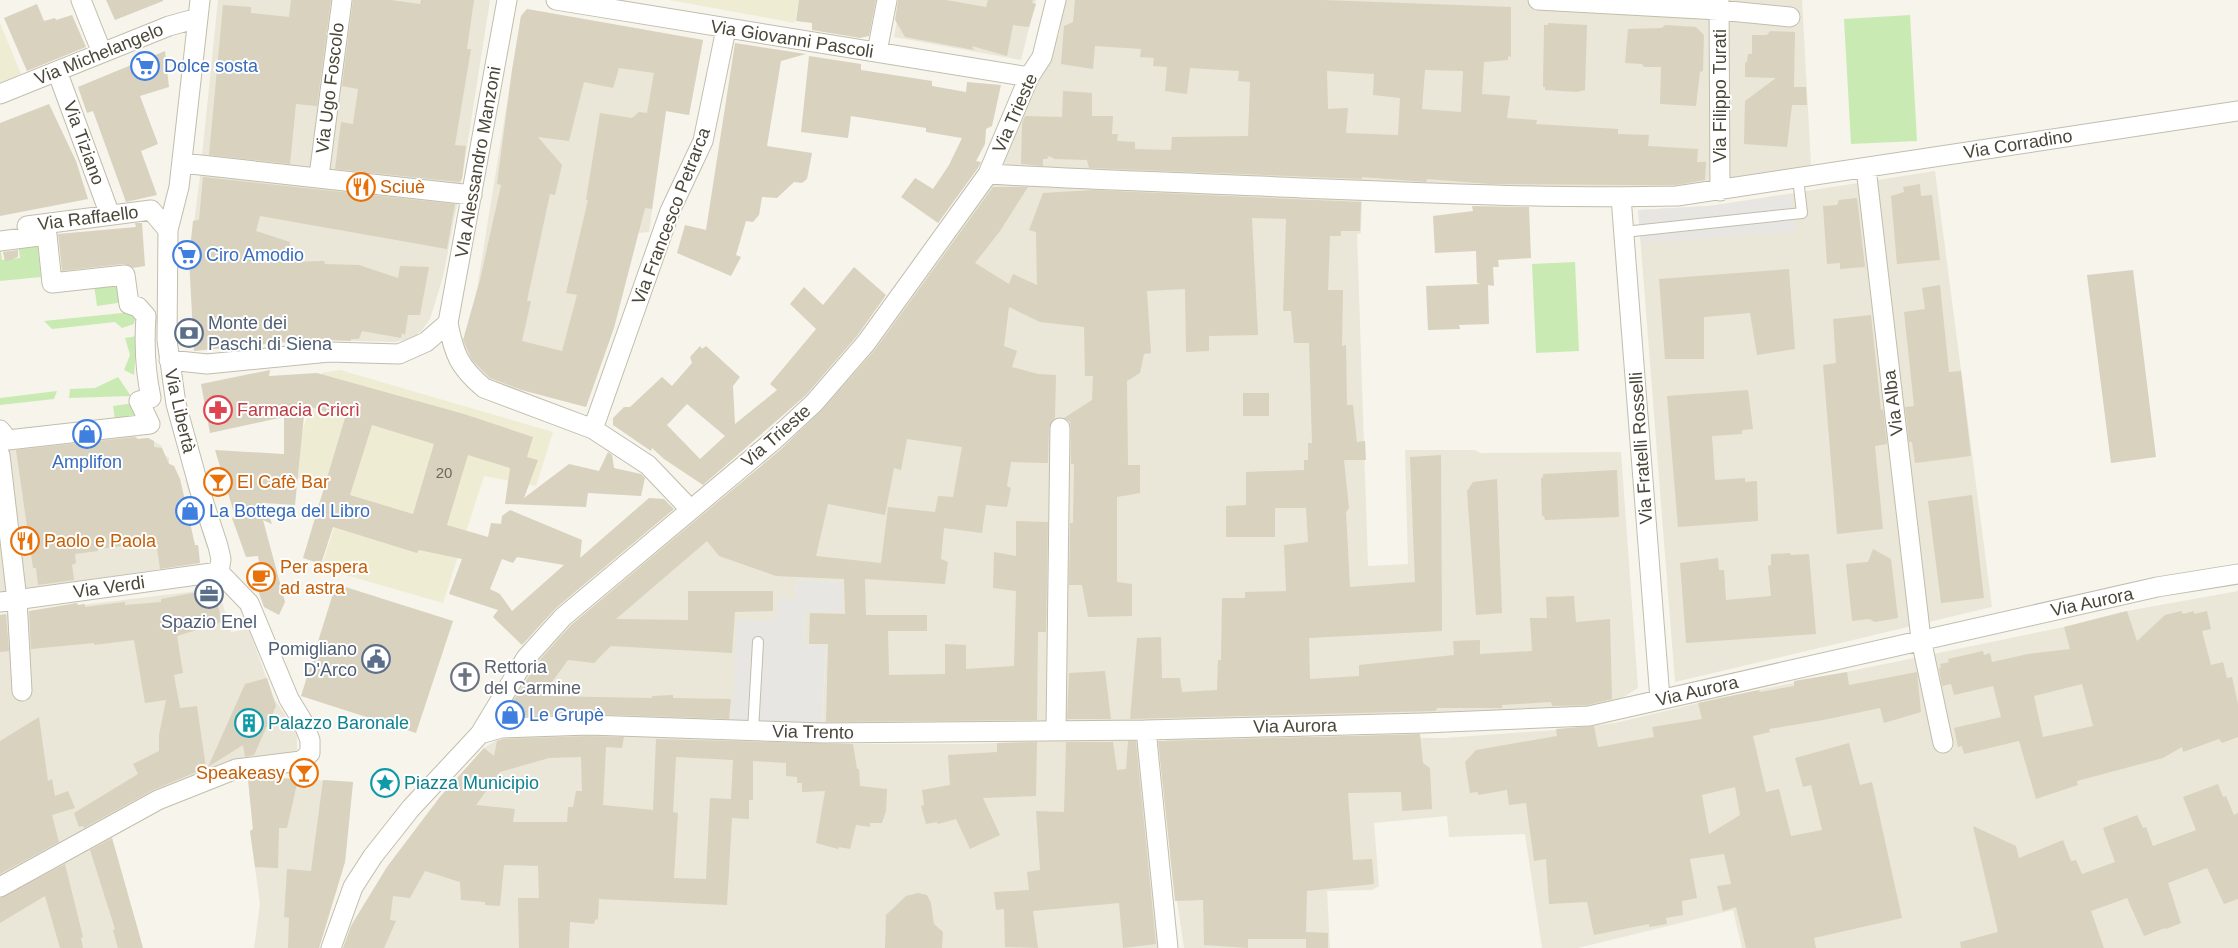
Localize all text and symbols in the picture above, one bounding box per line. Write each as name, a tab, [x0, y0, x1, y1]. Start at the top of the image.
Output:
street label: Via Giovanni Pascoli	[709, 16, 875, 62]
street label: Via Michelangelo	[32, 19, 166, 89]
street label: Via Ugo Foscolo	[312, 21, 348, 155]
street label: Via Filippo Turati	[1710, 29, 1730, 163]
supermarket icon: Dolce sosta	[130, 51, 160, 81]
place label: Dolce sosta	[164, 56, 259, 76]
street label: VIa Alessandro Manzoni	[451, 65, 505, 259]
street label: Via Trieste	[989, 70, 1041, 156]
street label: Via Tiziano	[60, 98, 108, 188]
street label: Via Francesco Petrarca	[628, 124, 714, 307]
street label: Via Corradino	[1962, 126, 2074, 162]
restaurant icon: Sciuè	[346, 172, 376, 202]
place label: Sciuè	[380, 177, 425, 197]
street label: Via Raffaello	[36, 202, 140, 234]
supermarket icon: Ciro Amodio	[172, 240, 202, 270]
place label: Ciro Amodio	[206, 245, 304, 265]
place label: Monte dei Paschi di Siena	[208, 313, 333, 354]
bank icon: Monte dei Paschi di Siena	[174, 318, 204, 348]
street label: Via Libertà	[161, 367, 200, 456]
street label: Via Alba	[1879, 368, 1907, 437]
street label: Via Fratelli Rosselli	[1626, 371, 1656, 525]
pharmacy icon: Farmacia Cricrì	[203, 395, 233, 425]
place label: Farmacia Cricrì	[237, 400, 360, 420]
street label: Via Trieste	[737, 401, 815, 471]
shop icon: Amplifon	[72, 419, 102, 449]
place label: Amplifon	[52, 452, 122, 472]
house number: 20	[436, 464, 452, 481]
bar icon: El Cafè Bar	[203, 467, 233, 497]
place label: El Cafè Bar	[237, 472, 329, 492]
shop icon: La Bottega del Libro	[175, 496, 205, 526]
place label: La Bottega del Libro	[209, 501, 370, 521]
restaurant icon: Paolo e Paola	[10, 526, 40, 556]
place label: Paolo e Paola	[44, 531, 157, 551]
place label: Per aspera ad astra	[280, 557, 369, 598]
cafe icon: Per aspera ad astra	[246, 562, 276, 592]
street label: Via Verdi	[72, 572, 146, 602]
office icon: Spazio Enel	[194, 579, 224, 609]
street label: Via Aurora	[2049, 583, 2136, 620]
place label: Spazio Enel	[161, 612, 257, 632]
place label: Pomigliano D'Arco	[268, 639, 357, 680]
public building icon: Pomigliano D'Arco	[361, 644, 391, 674]
place label: Rettoria del Carmine	[484, 657, 581, 698]
church icon: Rettoria del Carmine	[450, 662, 480, 692]
street label: Via Aurora	[1654, 672, 1741, 710]
shop icon: Le Grupè	[495, 700, 525, 730]
place label: Le Grupè	[529, 705, 604, 725]
building icon: Palazzo Baronale	[234, 708, 264, 738]
place label: Palazzo Baronale	[268, 713, 409, 733]
street label: Via Aurora	[1253, 715, 1338, 737]
street label: Via Trento	[772, 721, 854, 743]
bar icon: Speakeasy	[289, 758, 319, 788]
place label: Speakeasy	[196, 763, 285, 783]
place icon: Piazza Municipio	[370, 768, 400, 798]
place label: Piazza Municipio	[404, 773, 539, 793]

